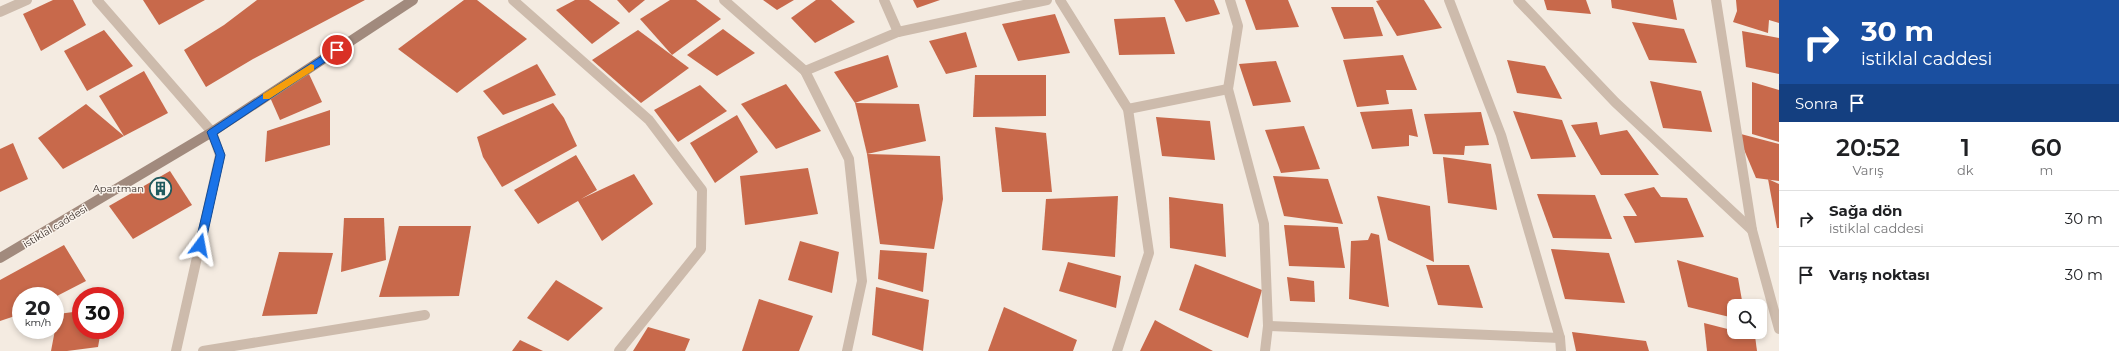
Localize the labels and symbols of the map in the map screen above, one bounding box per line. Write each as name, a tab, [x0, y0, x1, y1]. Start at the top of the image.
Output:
pin	[320, 33, 354, 67]
building icon: Apartman	[147, 175, 173, 201]
place label: Apartman	[93, 182, 144, 195]
street label: istiklal caddesi	[21, 202, 90, 251]
position arrow	[179, 224, 221, 266]
speed limit sign: 30	[72, 287, 124, 339]

